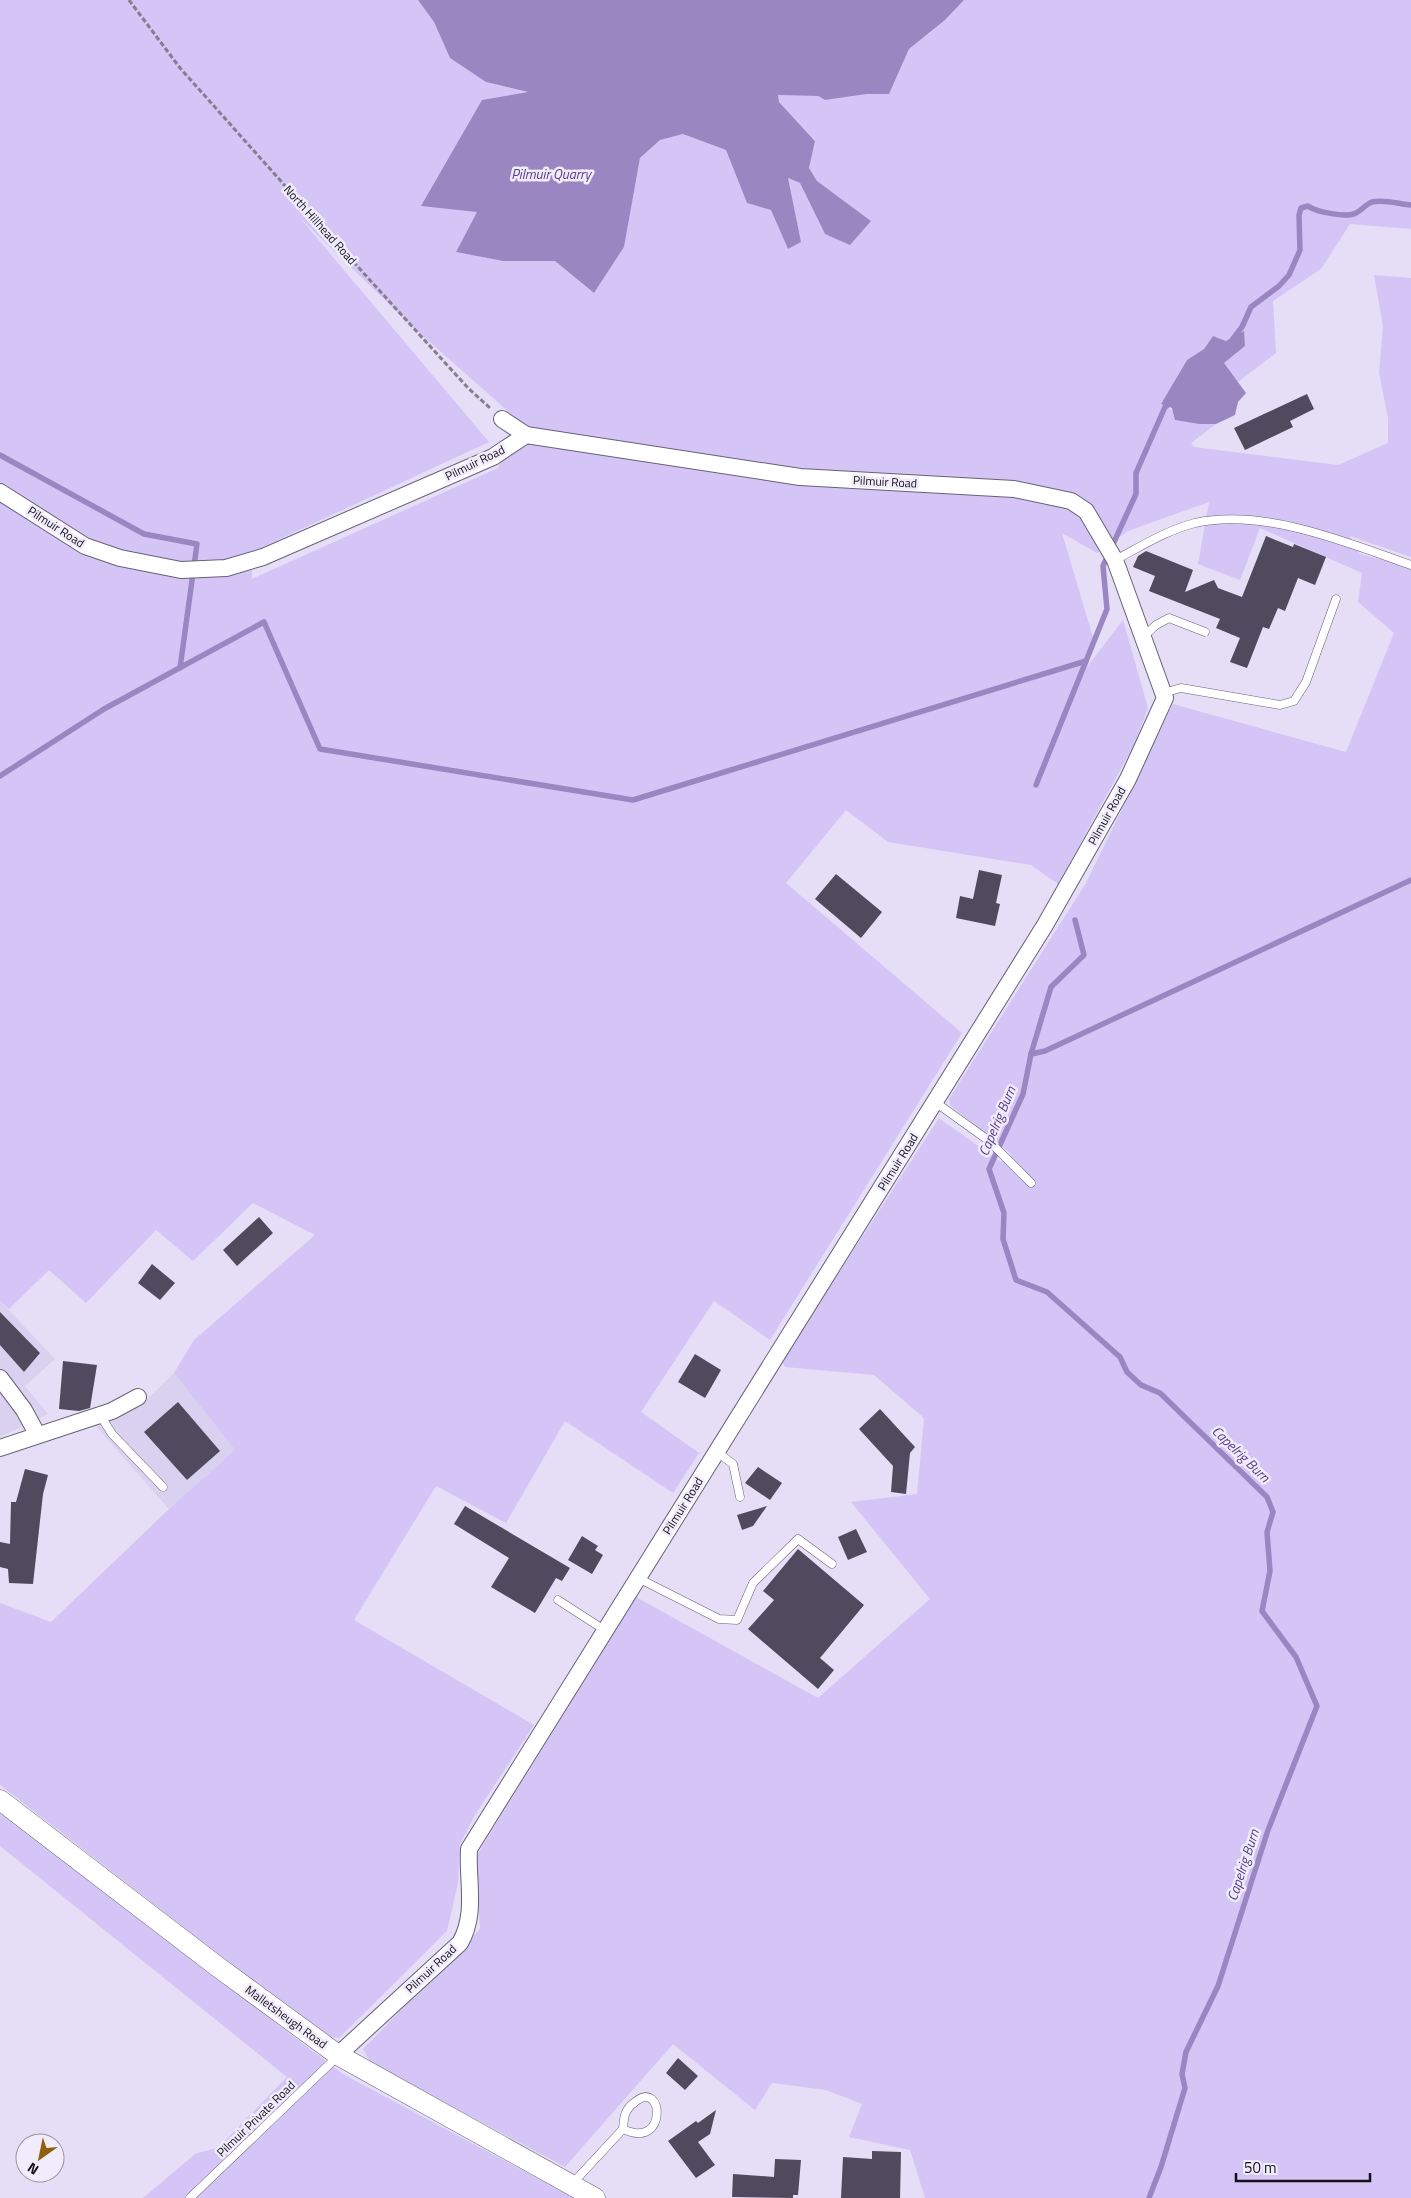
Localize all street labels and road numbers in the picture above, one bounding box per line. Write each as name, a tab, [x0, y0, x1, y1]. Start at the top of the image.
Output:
street label: North Hillhead Road	[279, 181, 361, 269]
street label: Pilmuir Road	[442, 440, 508, 485]
street label: Pilmuir Road	[852, 470, 918, 493]
street label: Pilmuir Road	[24, 501, 88, 552]
street label: Pilmuir Road	[1083, 783, 1130, 848]
street label: Pilmuir Road	[872, 1129, 923, 1194]
street label: Pilmuir Road	[657, 1473, 708, 1538]
street label: Pilmuir Road	[401, 1940, 461, 1998]
street label: Malletsheugh Road	[241, 1980, 331, 2053]
street label: Pilmuir Private Road	[212, 2076, 299, 2161]

